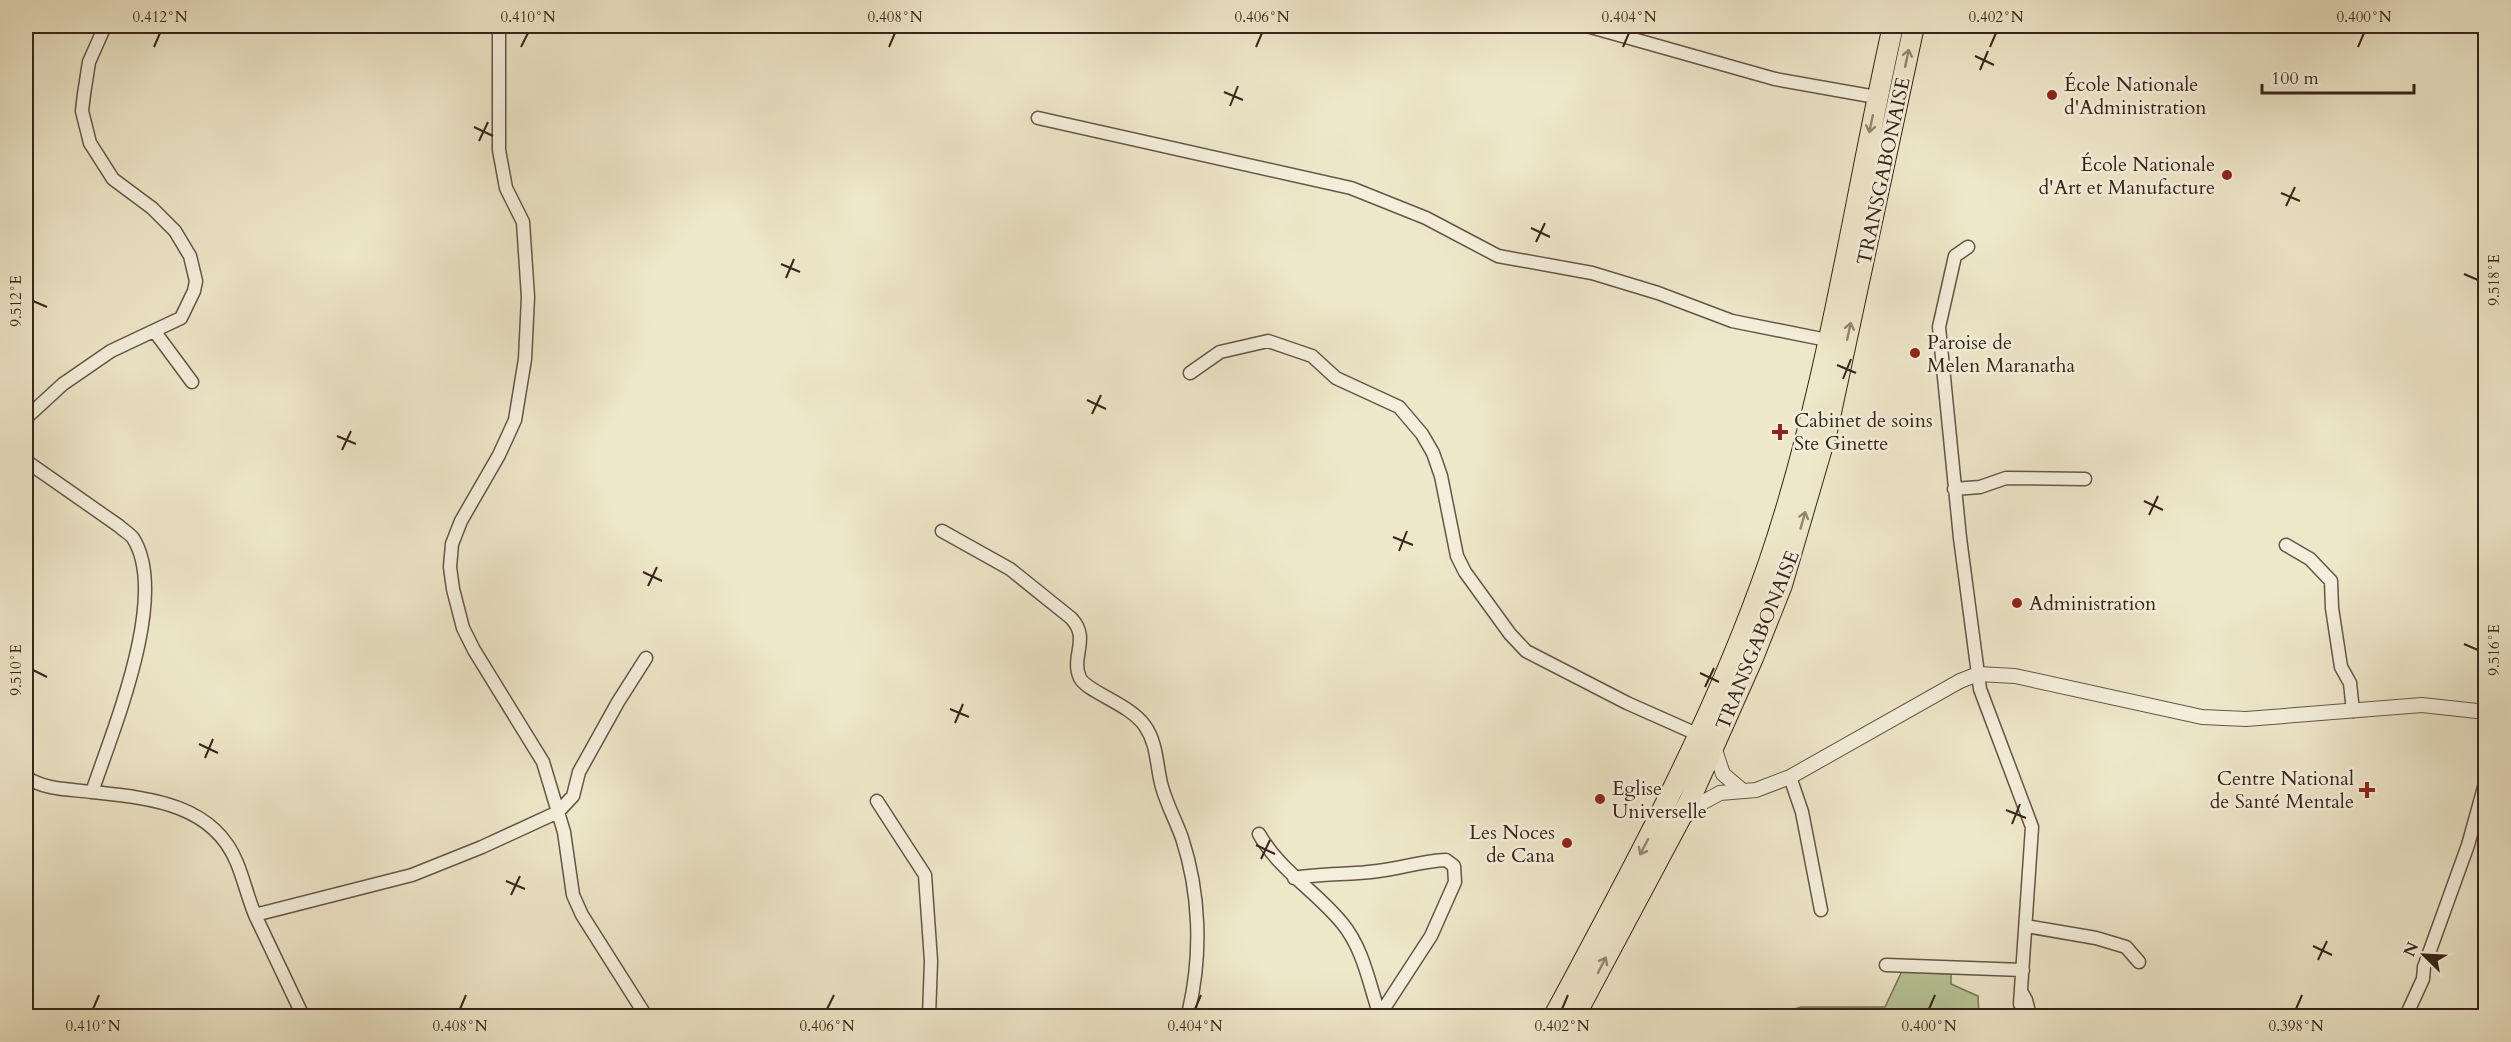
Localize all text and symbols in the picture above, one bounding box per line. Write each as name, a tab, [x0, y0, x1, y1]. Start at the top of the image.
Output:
text: 0.412°N	[132, 7, 188, 27]
text: 0.410°N	[500, 7, 556, 27]
text: 0.408°N	[867, 7, 923, 27]
text: 0.406°N	[1234, 7, 1290, 27]
text: 0.404°N	[1601, 7, 1657, 27]
text: 0.402°N	[1968, 7, 2024, 27]
text: 0.400°N	[2336, 7, 2392, 27]
one-way arrow	[1902, 48, 1913, 68]
scale bar	[2262, 57, 2414, 95]
text: 100 m	[2271, 66, 2319, 91]
place label: École Nationale d'Administration	[2064, 71, 2207, 121]
street label: TRANSGABONAISE	[1850, 75, 1917, 267]
marker: École Nationale d'Administration	[2045, 88, 2059, 102]
one-way arrow	[1865, 113, 1876, 133]
place label: École Nationale d'Art et Manufacture	[2038, 151, 2215, 201]
marker: École Nationale d'Art et Manufacture	[2220, 168, 2234, 182]
text: 9.518°E	[2484, 254, 2504, 306]
text: 9.512°E	[6, 275, 26, 327]
one-way arrow	[1844, 321, 1855, 341]
place label: Paroise de Melen Maranatha	[1927, 329, 2076, 379]
marker: Paroise de Melen Maranatha	[1908, 346, 1922, 360]
place label: Cabinet de soins Ste Ginette	[1794, 407, 1933, 457]
marker: Cabinet de soins Ste Ginette	[1771, 423, 1789, 441]
one-way arrow	[1798, 511, 1809, 530]
street label: TRANSGABONAISE	[1709, 546, 1806, 734]
place label: Administration	[2029, 590, 2157, 617]
marker: Administration	[2010, 596, 2024, 610]
text: 9.516°E	[2484, 624, 2504, 676]
text: 9.510°E	[6, 644, 26, 696]
place label: Centre National de Santé Mentale	[2210, 765, 2354, 815]
place label: Eglise Universelle	[1612, 775, 1707, 825]
marker: Centre National de Santé Mentale	[2358, 781, 2376, 799]
marker: Eglise Universelle	[1593, 792, 1607, 806]
place label: Les Noces de Cana	[1469, 819, 1555, 869]
marker: Les Noces de Cana	[1560, 836, 1574, 850]
one-way arrow	[1638, 838, 1649, 856]
north arrow	[2394, 925, 2454, 985]
text: N	[2398, 938, 2424, 960]
one-way arrow	[1597, 956, 1608, 974]
text: 0.410°N	[65, 1016, 121, 1036]
text: 0.408°N	[432, 1016, 488, 1036]
text: 0.406°N	[799, 1016, 855, 1036]
text: 0.404°N	[1167, 1016, 1223, 1036]
text: 0.402°N	[1534, 1016, 1590, 1036]
text: 0.400°N	[1901, 1016, 1957, 1036]
text: 0.398°N	[2268, 1016, 2324, 1036]

